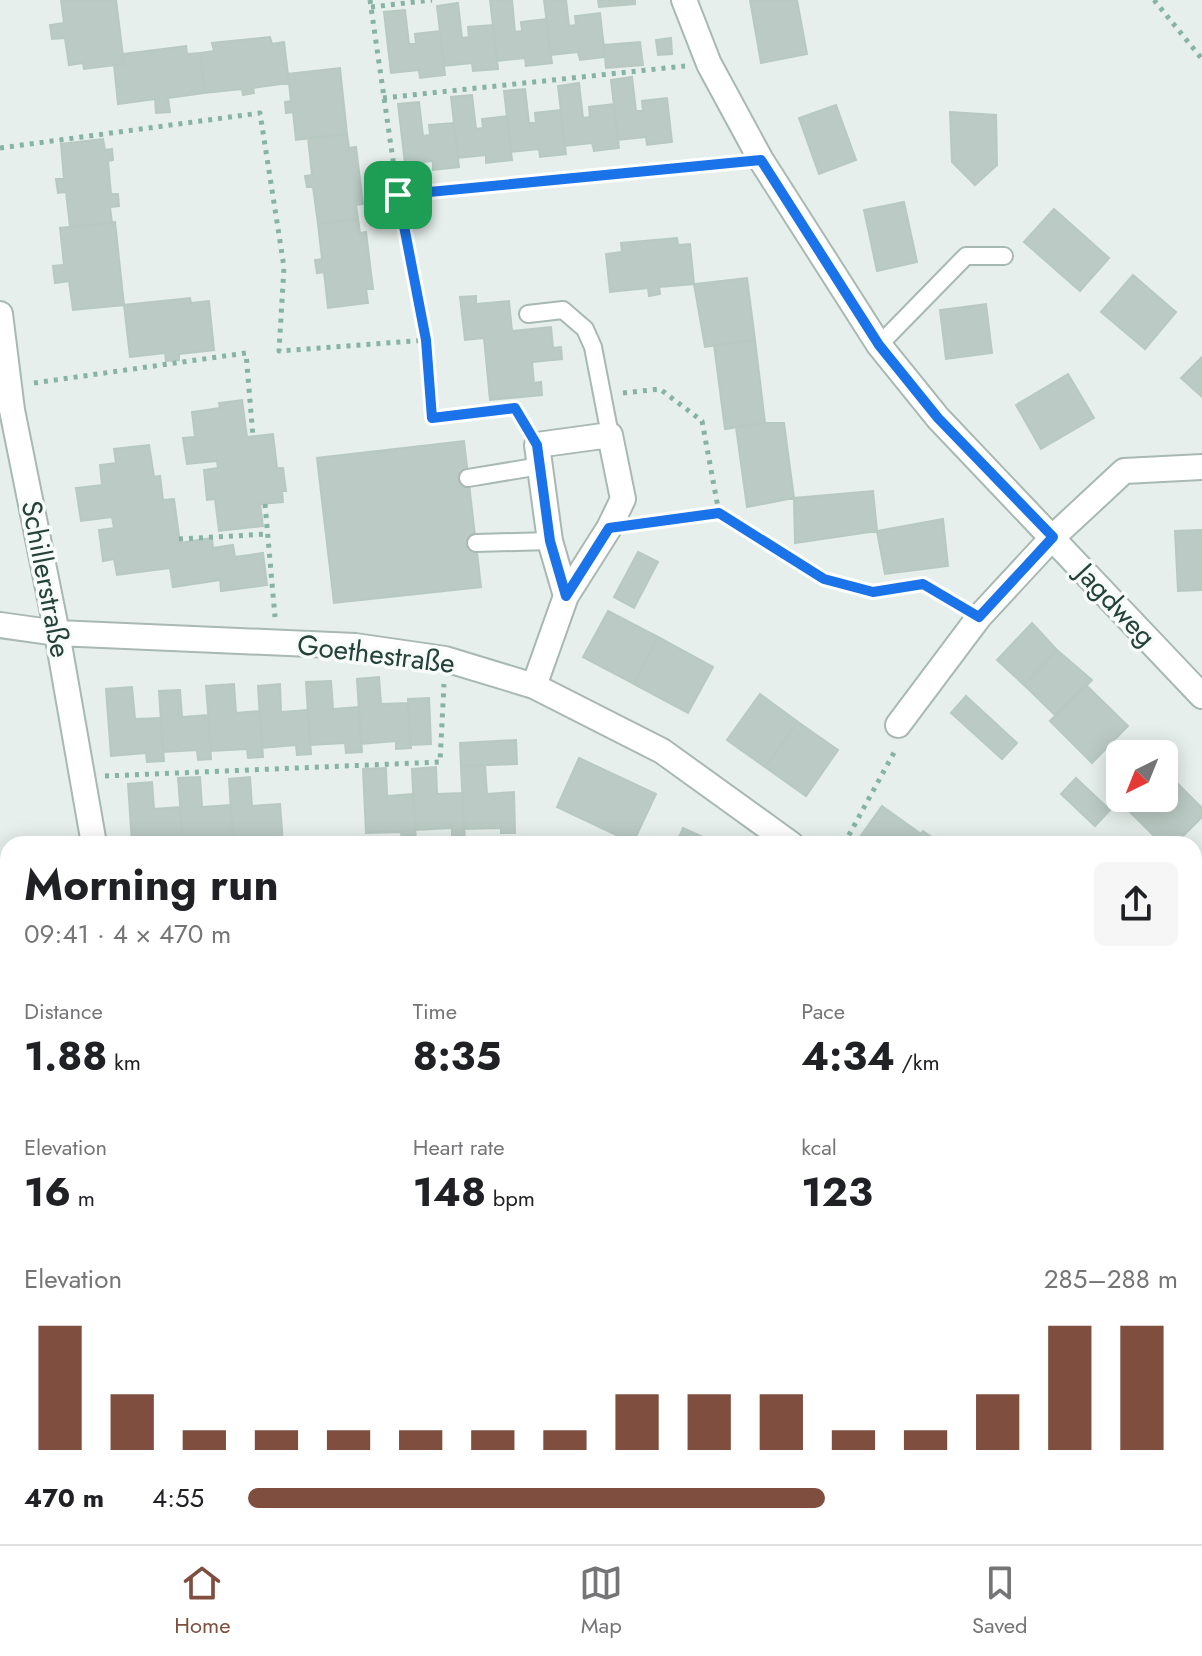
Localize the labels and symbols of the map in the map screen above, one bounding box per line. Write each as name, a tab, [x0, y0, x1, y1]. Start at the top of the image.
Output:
pin	[364, 161, 432, 229]
street label: Schillerstraße	[11, 497, 81, 661]
street label: Jagdweg	[1064, 551, 1165, 656]
street label: Goethestraße	[295, 624, 457, 684]
north arrow	[1106, 740, 1178, 812]

